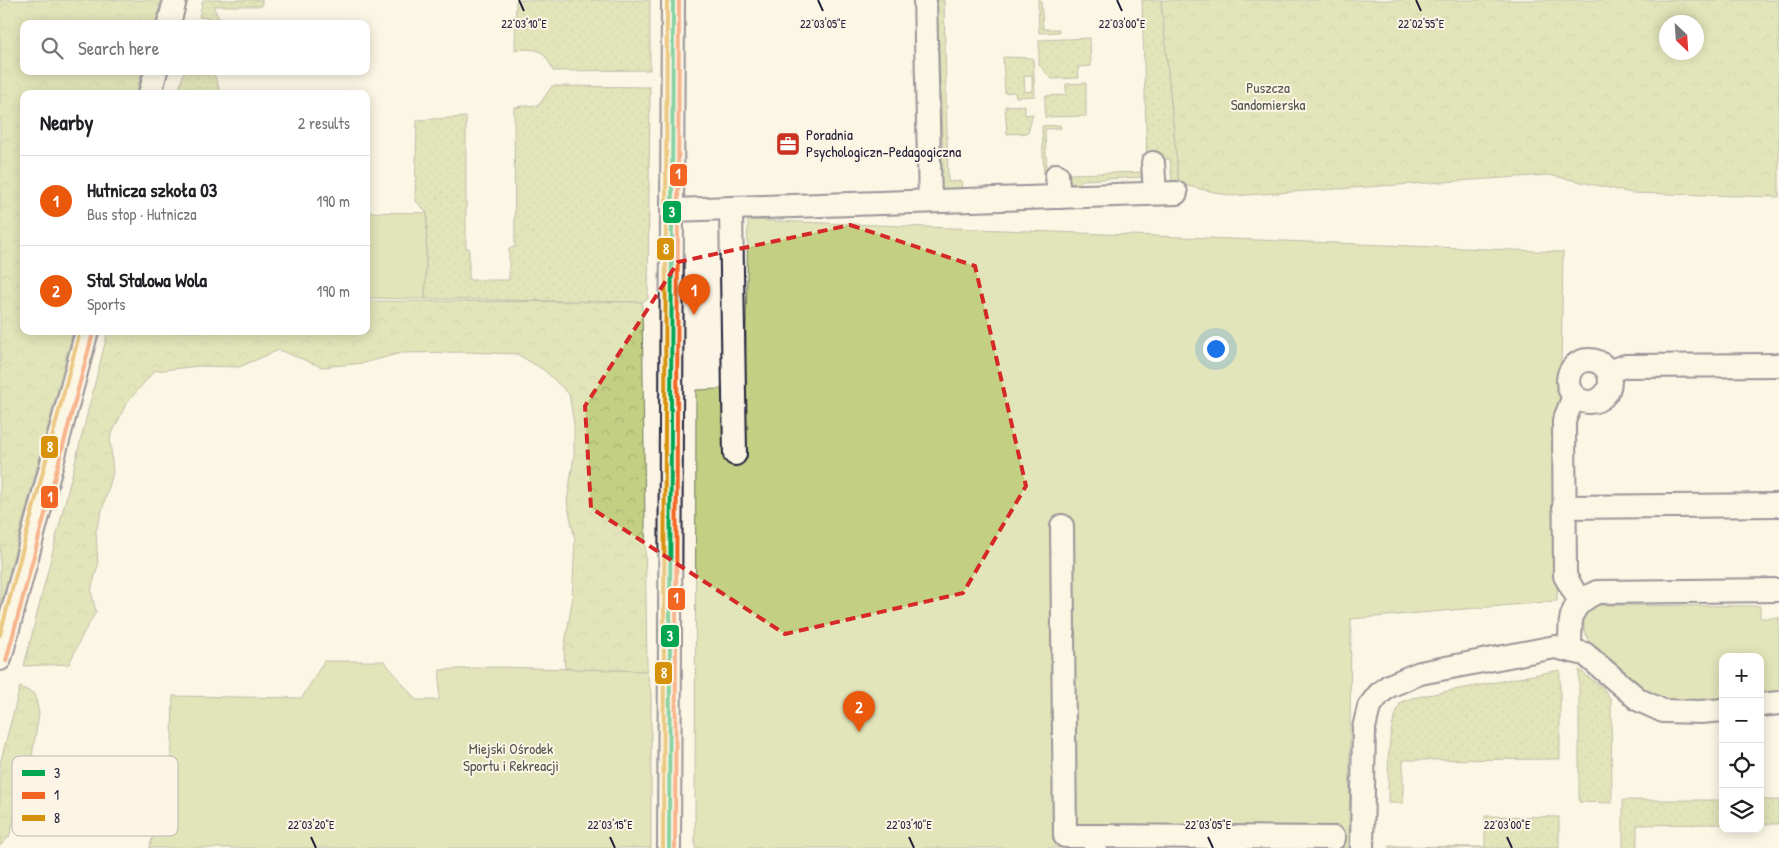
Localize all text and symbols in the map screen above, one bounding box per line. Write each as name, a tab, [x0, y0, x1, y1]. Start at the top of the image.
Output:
text: 22°03'10"E	[501, 15, 547, 32]
text: 22°03'05"E	[800, 15, 847, 32]
text: 22°03'00"E	[1099, 15, 1146, 32]
text: 22°02'55"E	[1398, 15, 1445, 32]
north arrow	[1659, 15, 1704, 60]
search box	[20, 20, 370, 75]
icon: search	[38, 34, 66, 62]
text: Search here	[78, 35, 159, 61]
park label: Puszcza Sandomierska	[1231, 77, 1305, 115]
text: Nearby	[40, 108, 93, 137]
text: 2 results	[298, 112, 350, 134]
place label: Poradnia Psychologiczn-Pedagogiczna	[806, 124, 961, 162]
office icon: Poradnia Psychologiczn-Pedagogiczna	[775, 131, 801, 157]
line badge: 1	[669, 163, 688, 187]
text: 1	[675, 164, 681, 183]
text: Hutnicza szkoła 03	[87, 177, 217, 203]
text: 1	[53, 190, 59, 212]
text: 190 m	[317, 190, 350, 212]
line badge: 3	[662, 200, 682, 224]
text: 3	[669, 202, 676, 221]
text: Bus stop · Hutnicza	[87, 203, 196, 225]
line badge: 8	[656, 237, 675, 261]
text: 8	[663, 239, 669, 258]
text: Stal Stalowa Wola	[87, 267, 207, 293]
pin: 1	[678, 274, 710, 315]
text: 2	[52, 280, 60, 302]
text: 190 m	[317, 280, 350, 302]
text: Sports	[87, 293, 125, 315]
your location	[1203, 336, 1229, 362]
line badge: 8	[40, 435, 59, 459]
text: 8	[47, 437, 53, 456]
line badge: 1	[40, 485, 59, 509]
text: 1	[47, 487, 53, 506]
line badge: 1	[667, 587, 686, 611]
text: 1	[673, 588, 679, 607]
line badge: 3	[660, 624, 680, 648]
text: 3	[667, 626, 674, 645]
map controls	[1719, 653, 1764, 833]
button: +	[1719, 653, 1764, 698]
line badge: 8	[654, 661, 673, 685]
text: 8	[661, 663, 667, 682]
pin: 2	[843, 691, 875, 732]
button: −	[1719, 698, 1764, 743]
park label: Miejski Ośrodek Sportu i Rekreacji	[463, 738, 559, 776]
button: locate	[1719, 743, 1764, 788]
legend	[12, 756, 178, 836]
text: 3	[54, 763, 60, 782]
text: 1	[54, 785, 59, 804]
button: layers	[1719, 788, 1764, 833]
text: 8	[54, 808, 60, 827]
text: 22°03'20"E	[288, 816, 335, 833]
text: 22°03'15"E	[587, 816, 633, 833]
text: 22°03'10"E	[886, 816, 932, 833]
text: 22°03'05"E	[1185, 816, 1232, 833]
text: 22°03'00"E	[1484, 816, 1531, 833]

